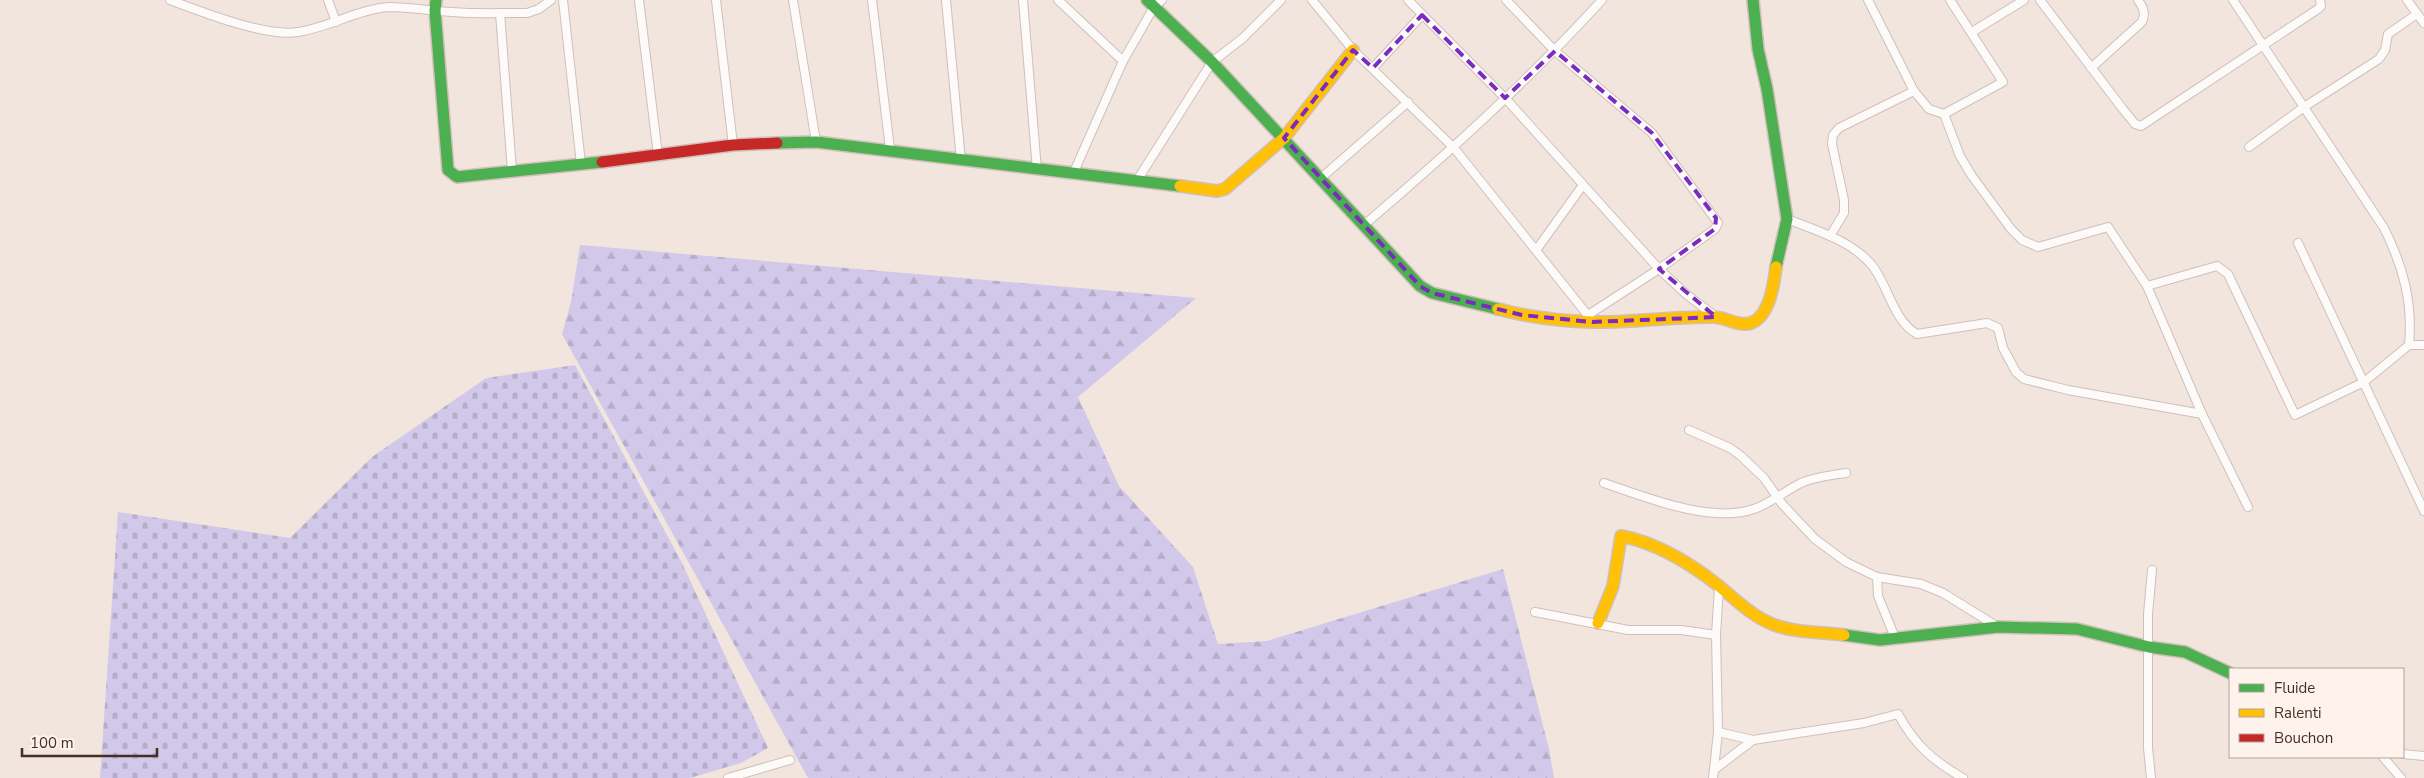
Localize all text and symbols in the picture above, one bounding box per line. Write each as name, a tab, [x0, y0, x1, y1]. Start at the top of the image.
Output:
legend	[2229, 668, 2404, 758]
text: Fluide	[2274, 678, 2315, 698]
text: Ralenti	[2274, 703, 2322, 723]
scale bar	[22, 726, 158, 758]
text: Bouchon	[2274, 728, 2333, 748]
text: 100 m	[30, 733, 74, 753]

